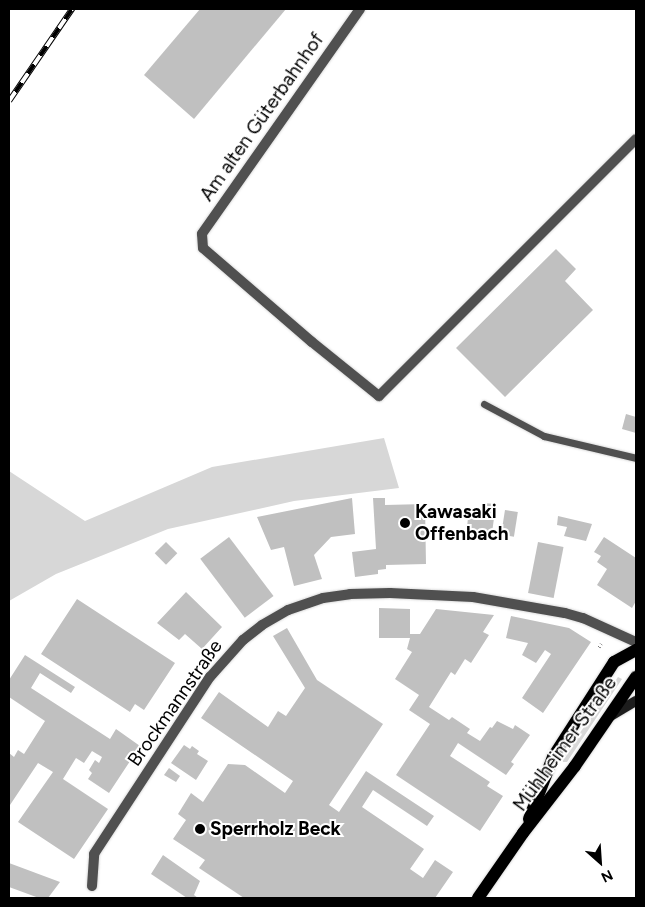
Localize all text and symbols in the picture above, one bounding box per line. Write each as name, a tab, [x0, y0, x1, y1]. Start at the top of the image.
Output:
street label: Am alten Güterbahnhof	[195, 29, 329, 205]
place label: Kawasaki Offenbach	[415, 501, 509, 545]
marker: Kawasaki Offenbach	[399, 517, 411, 529]
street label: Brockmannstraße	[123, 635, 227, 771]
street label: Mühlheimer Straße	[509, 672, 621, 816]
place label: Sperrholz Beck	[210, 818, 341, 840]
marker: Sperrholz Beck	[194, 823, 206, 835]
north arrow	[575, 837, 625, 887]
text: N	[598, 866, 615, 886]

